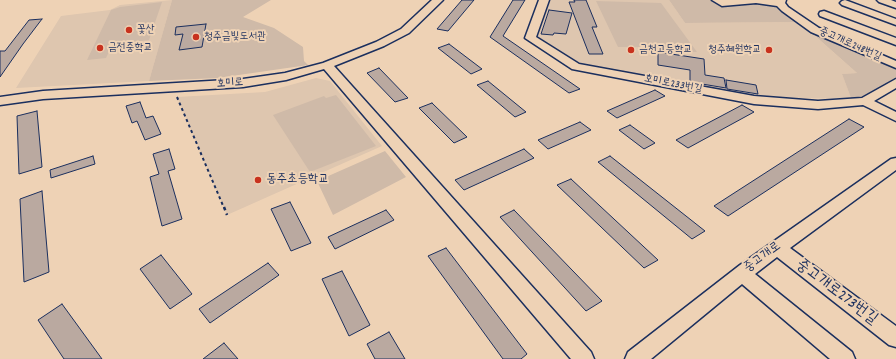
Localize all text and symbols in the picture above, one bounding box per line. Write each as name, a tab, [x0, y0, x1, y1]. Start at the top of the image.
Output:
place label: 꽃산	[137, 23, 155, 37]
marker: 꽃산	[124, 25, 134, 35]
street label: 중고개로248번길	[817, 25, 883, 65]
place label: 청주금빛도서관	[204, 30, 266, 44]
marker: 청주금빛도서관	[191, 32, 201, 42]
place label: 금전중학교	[108, 41, 152, 55]
marker: 금전중학교	[95, 43, 105, 53]
place label: 금천고등학교	[639, 43, 692, 57]
place label: 청주혜원학교	[708, 43, 761, 57]
marker: 금천고등학교	[626, 45, 636, 55]
marker: 청주혜원학교	[764, 45, 774, 55]
street label: 호미로233번길	[643, 73, 703, 97]
street label: 호미로	[216, 76, 244, 92]
place label: 동주초등학교	[266, 172, 329, 188]
marker: 동주초등학교	[253, 175, 263, 185]
street label: 중고개로	[741, 239, 785, 277]
street label: 중고개로273번길	[791, 256, 881, 330]

